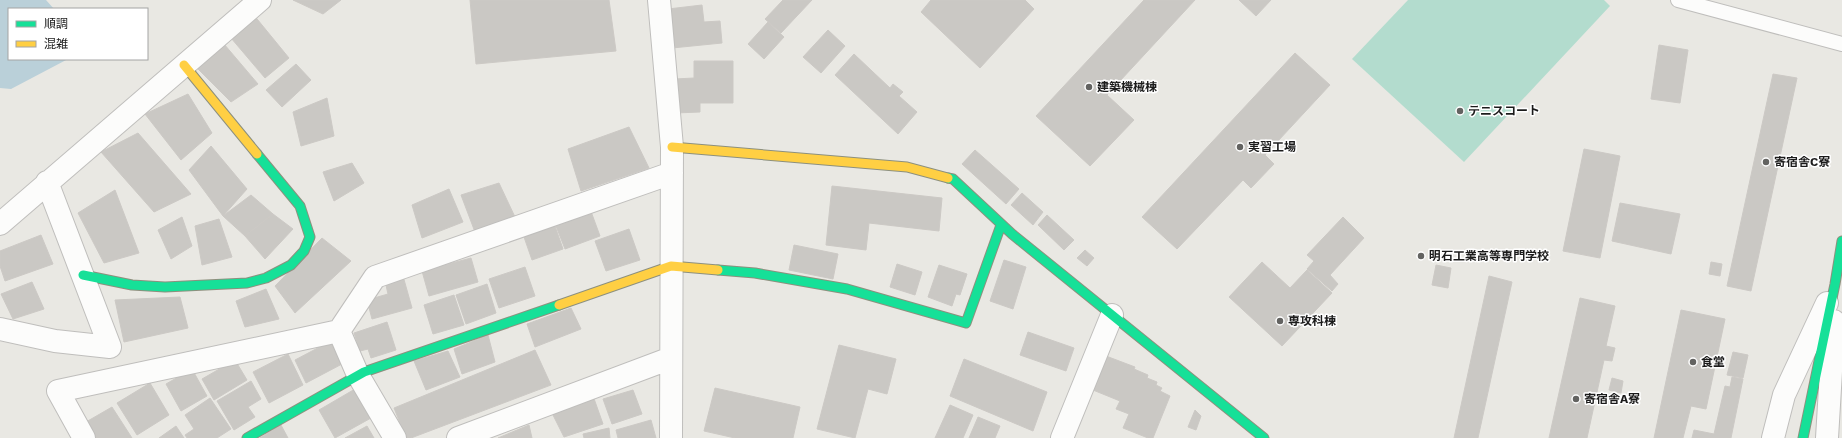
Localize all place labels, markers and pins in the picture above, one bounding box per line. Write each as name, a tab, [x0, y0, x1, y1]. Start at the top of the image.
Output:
place label: 建築機械棟	[1097, 80, 1157, 94]
marker: 建築機械棟	[1084, 82, 1094, 92]
place label: テニスコート	[1468, 104, 1540, 118]
marker: テニスコート	[1455, 106, 1465, 116]
place label: 実習工場	[1248, 140, 1296, 154]
marker: 実習工場	[1235, 142, 1245, 152]
place label: 寄宿舎C寮	[1774, 155, 1830, 169]
marker: 寄宿舎C寮	[1761, 157, 1771, 167]
place label: 明石工業高等専門学校	[1429, 249, 1549, 263]
marker: 明石工業高等専門学校	[1416, 251, 1426, 261]
place label: 専攻科棟	[1288, 314, 1336, 328]
marker: 専攻科棟	[1275, 316, 1285, 326]
place label: 食堂	[1701, 355, 1725, 369]
marker: 食堂	[1688, 357, 1698, 367]
place label: 寄宿舎A寮	[1584, 392, 1640, 406]
marker: 寄宿舎A寮	[1571, 394, 1581, 404]

